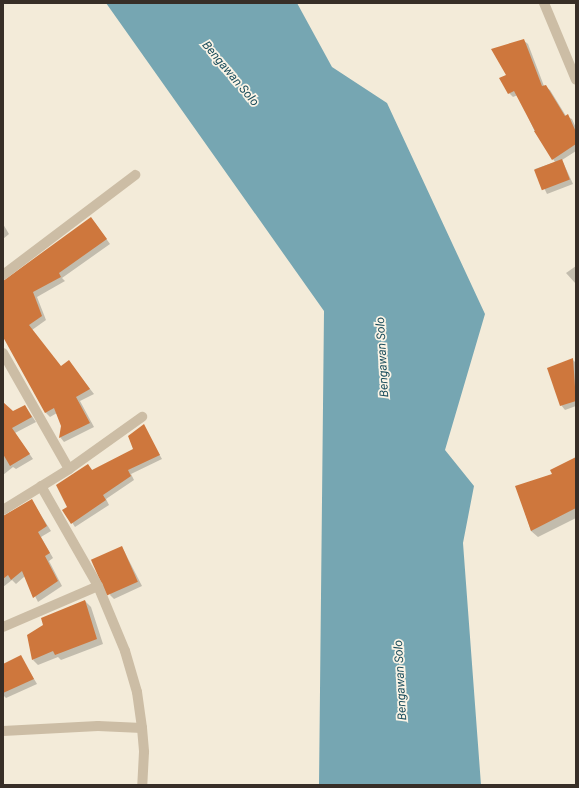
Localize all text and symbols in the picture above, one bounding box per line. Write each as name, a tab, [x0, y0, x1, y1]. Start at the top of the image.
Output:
water label: Bengawan Solo	[199, 39, 261, 109]
water label: Bengawan Solo	[374, 317, 392, 397]
water label: Bengawan Solo	[392, 640, 410, 720]

